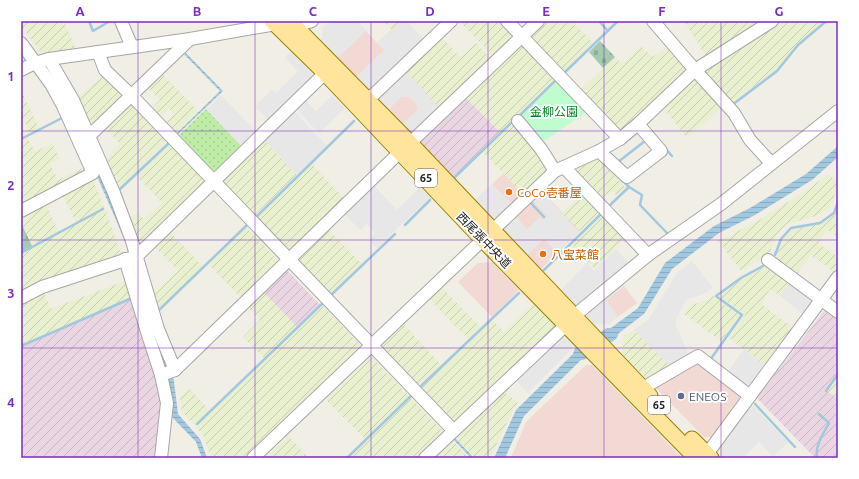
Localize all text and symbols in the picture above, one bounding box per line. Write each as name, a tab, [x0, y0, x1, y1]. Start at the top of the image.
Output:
text: A	[75, 4, 85, 18]
text: B	[193, 4, 202, 18]
text: C	[309, 4, 318, 18]
text: D	[425, 4, 435, 18]
text: E	[542, 4, 550, 18]
text: F	[658, 4, 666, 18]
text: G	[775, 4, 784, 18]
text: 1	[7, 69, 15, 83]
park label: 金柳公園	[530, 105, 578, 118]
road number: 65	[415, 169, 437, 187]
text: 2	[7, 178, 15, 192]
place label: CoCo壱番屋	[517, 186, 582, 199]
marker: CoCo壱番屋	[504, 187, 514, 197]
street label: 西尾張中央道	[454, 210, 514, 270]
place label: 八宝菜館	[551, 248, 599, 261]
marker: 八宝菜館	[538, 249, 548, 259]
text: 3	[7, 286, 15, 300]
place label: ENEOS	[689, 390, 726, 403]
marker: ENEOS	[676, 391, 686, 401]
text: 4	[7, 395, 15, 409]
road number: 65	[648, 396, 670, 414]

